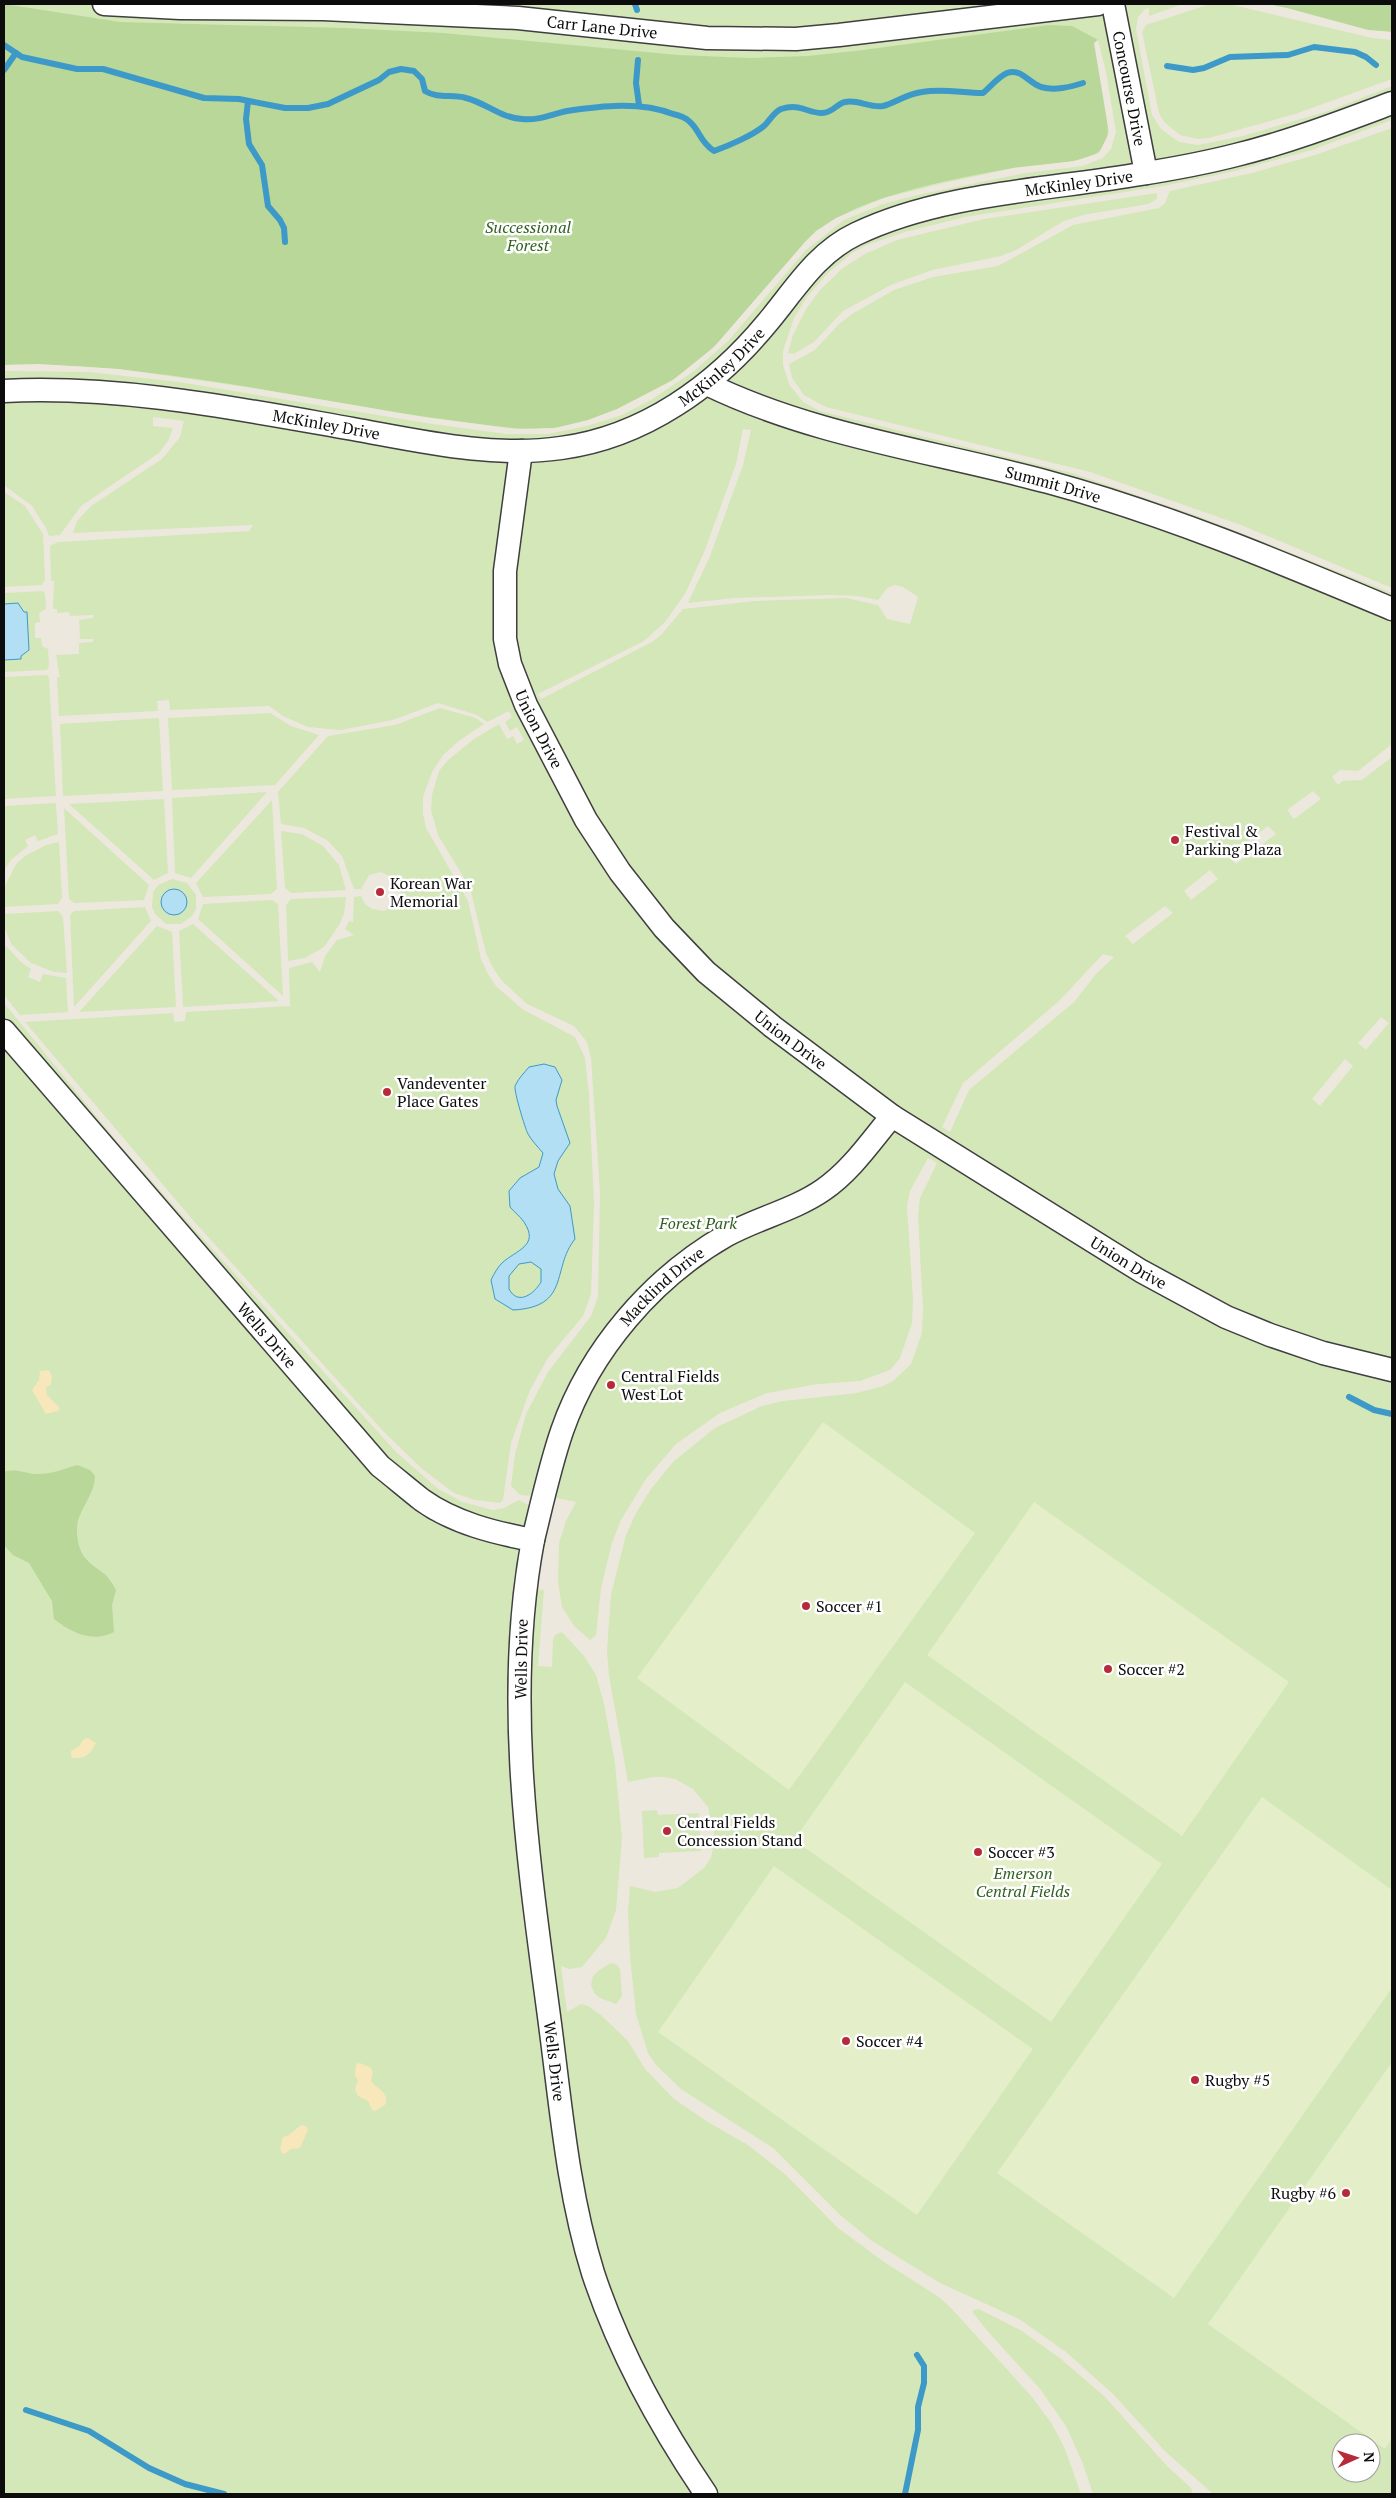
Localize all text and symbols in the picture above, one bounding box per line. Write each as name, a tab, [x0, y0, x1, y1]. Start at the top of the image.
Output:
street label: Carr Lane Drive	[546, 10, 659, 44]
street label: Concourse Drive	[1107, 29, 1151, 148]
street label: McKinley Drive	[1023, 165, 1135, 201]
park label: Successional Forest	[485, 216, 571, 256]
street label: McKinley Drive	[674, 323, 770, 411]
street label: McKinley Drive	[271, 404, 382, 445]
street label: Summit Drive	[1003, 461, 1104, 508]
street label: Union Drive	[510, 687, 568, 772]
place label: Festival & Parking Plaza	[1185, 820, 1282, 860]
marker: Festival & Parking Plaza	[1169, 834, 1181, 846]
place label: Korean War Memorial	[390, 872, 473, 912]
marker: Korean War Memorial	[374, 886, 386, 898]
street label: Union Drive	[750, 1005, 831, 1075]
place label: Vandeventer Place Gates	[397, 1072, 487, 1112]
marker: Vandeventer Place Gates	[381, 1086, 393, 1098]
park label: Forest Park	[658, 1212, 737, 1234]
street label: Union Drive	[1086, 1231, 1171, 1294]
street label: Macklind Drive	[615, 1242, 708, 1331]
street label: Wells Drive	[232, 1297, 302, 1373]
place label: Central Fields West Lot	[621, 1365, 720, 1405]
marker: Central Fields West Lot	[605, 1379, 617, 1391]
place label: Soccer #1	[816, 1595, 883, 1617]
marker: Soccer #1	[800, 1600, 812, 1612]
street label: Wells Drive	[509, 1619, 533, 1699]
place label: Soccer #2	[1118, 1658, 1185, 1680]
marker: Soccer #2	[1102, 1663, 1114, 1675]
place label: Central Fields Concession Stand	[677, 1811, 802, 1851]
marker: Central Fields Concession Stand	[661, 1825, 673, 1837]
place label: Soccer #3	[988, 1841, 1055, 1863]
marker: Soccer #3	[972, 1846, 984, 1858]
park label: Emerson Central Fields	[976, 1862, 1070, 1902]
street label: Wells Drive	[539, 2020, 571, 2103]
place label: Soccer #4	[856, 2030, 923, 2052]
marker: Soccer #4	[840, 2035, 852, 2047]
place label: Rugby #5	[1205, 2069, 1270, 2091]
marker: Rugby #5	[1189, 2074, 1201, 2086]
place label: Rugby #6	[1271, 2182, 1336, 2204]
marker: Rugby #6	[1340, 2187, 1352, 2199]
north arrow	[1331, 2433, 1381, 2483]
text: N	[1360, 2451, 1379, 2463]

